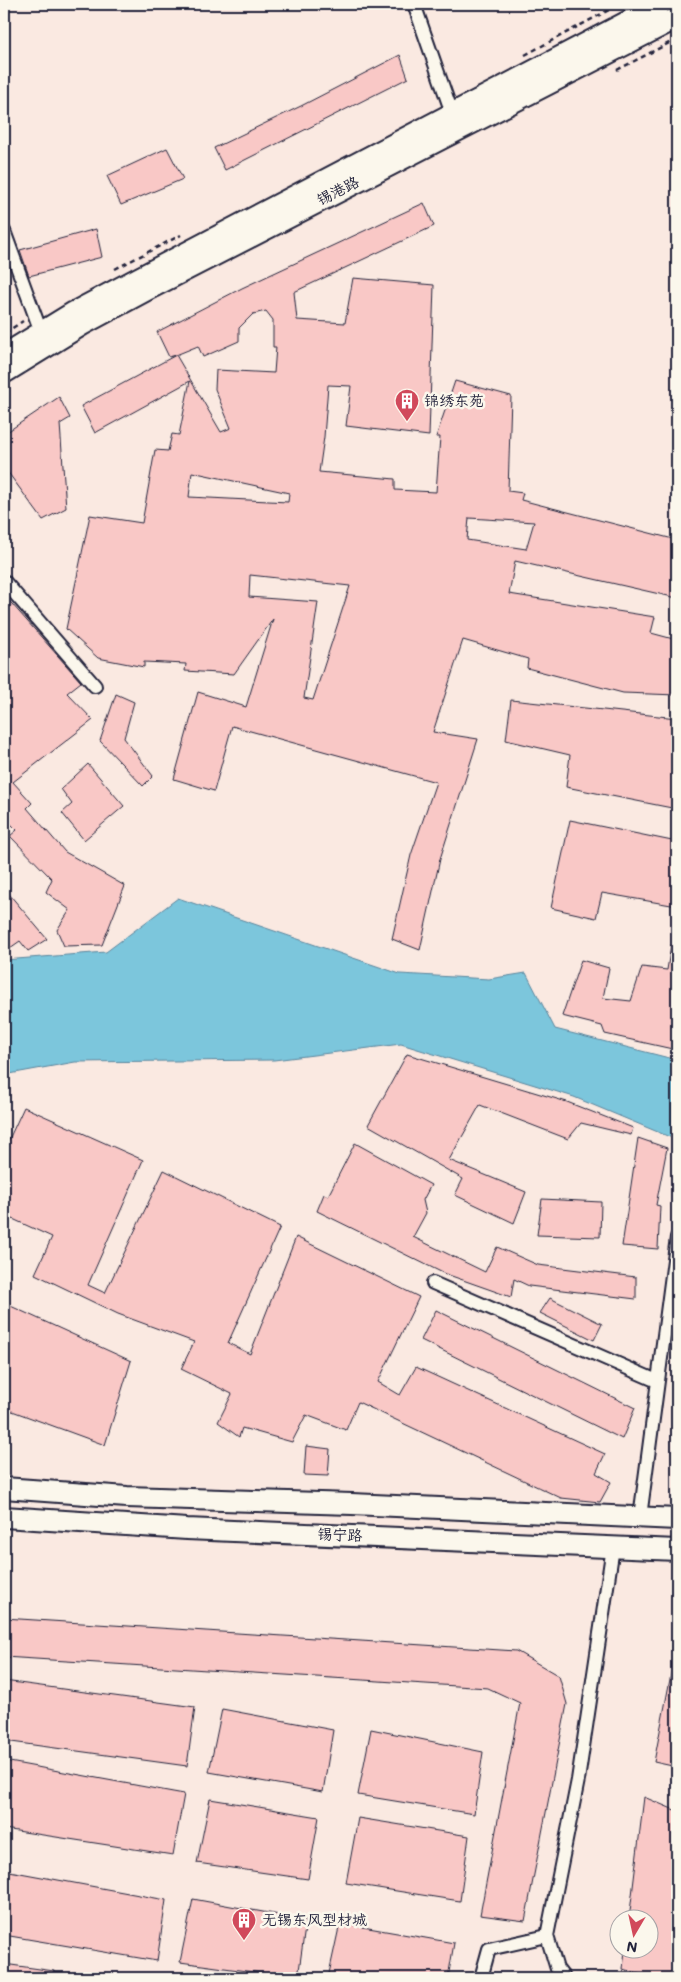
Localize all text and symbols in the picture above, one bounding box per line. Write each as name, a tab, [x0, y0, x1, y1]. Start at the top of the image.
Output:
street label: 锡港路	[313, 171, 362, 209]
building icon: 锦绣东苑	[394, 388, 420, 422]
place label: 锦绣东苑	[424, 390, 484, 410]
street label: 锡宁路	[317, 1523, 363, 1545]
building icon: 无锡东风型材城	[231, 1907, 257, 1941]
place label: 无锡东风型材城	[262, 1909, 367, 1929]
north arrow	[608, 1910, 658, 1960]
text: N	[625, 1937, 639, 1958]

